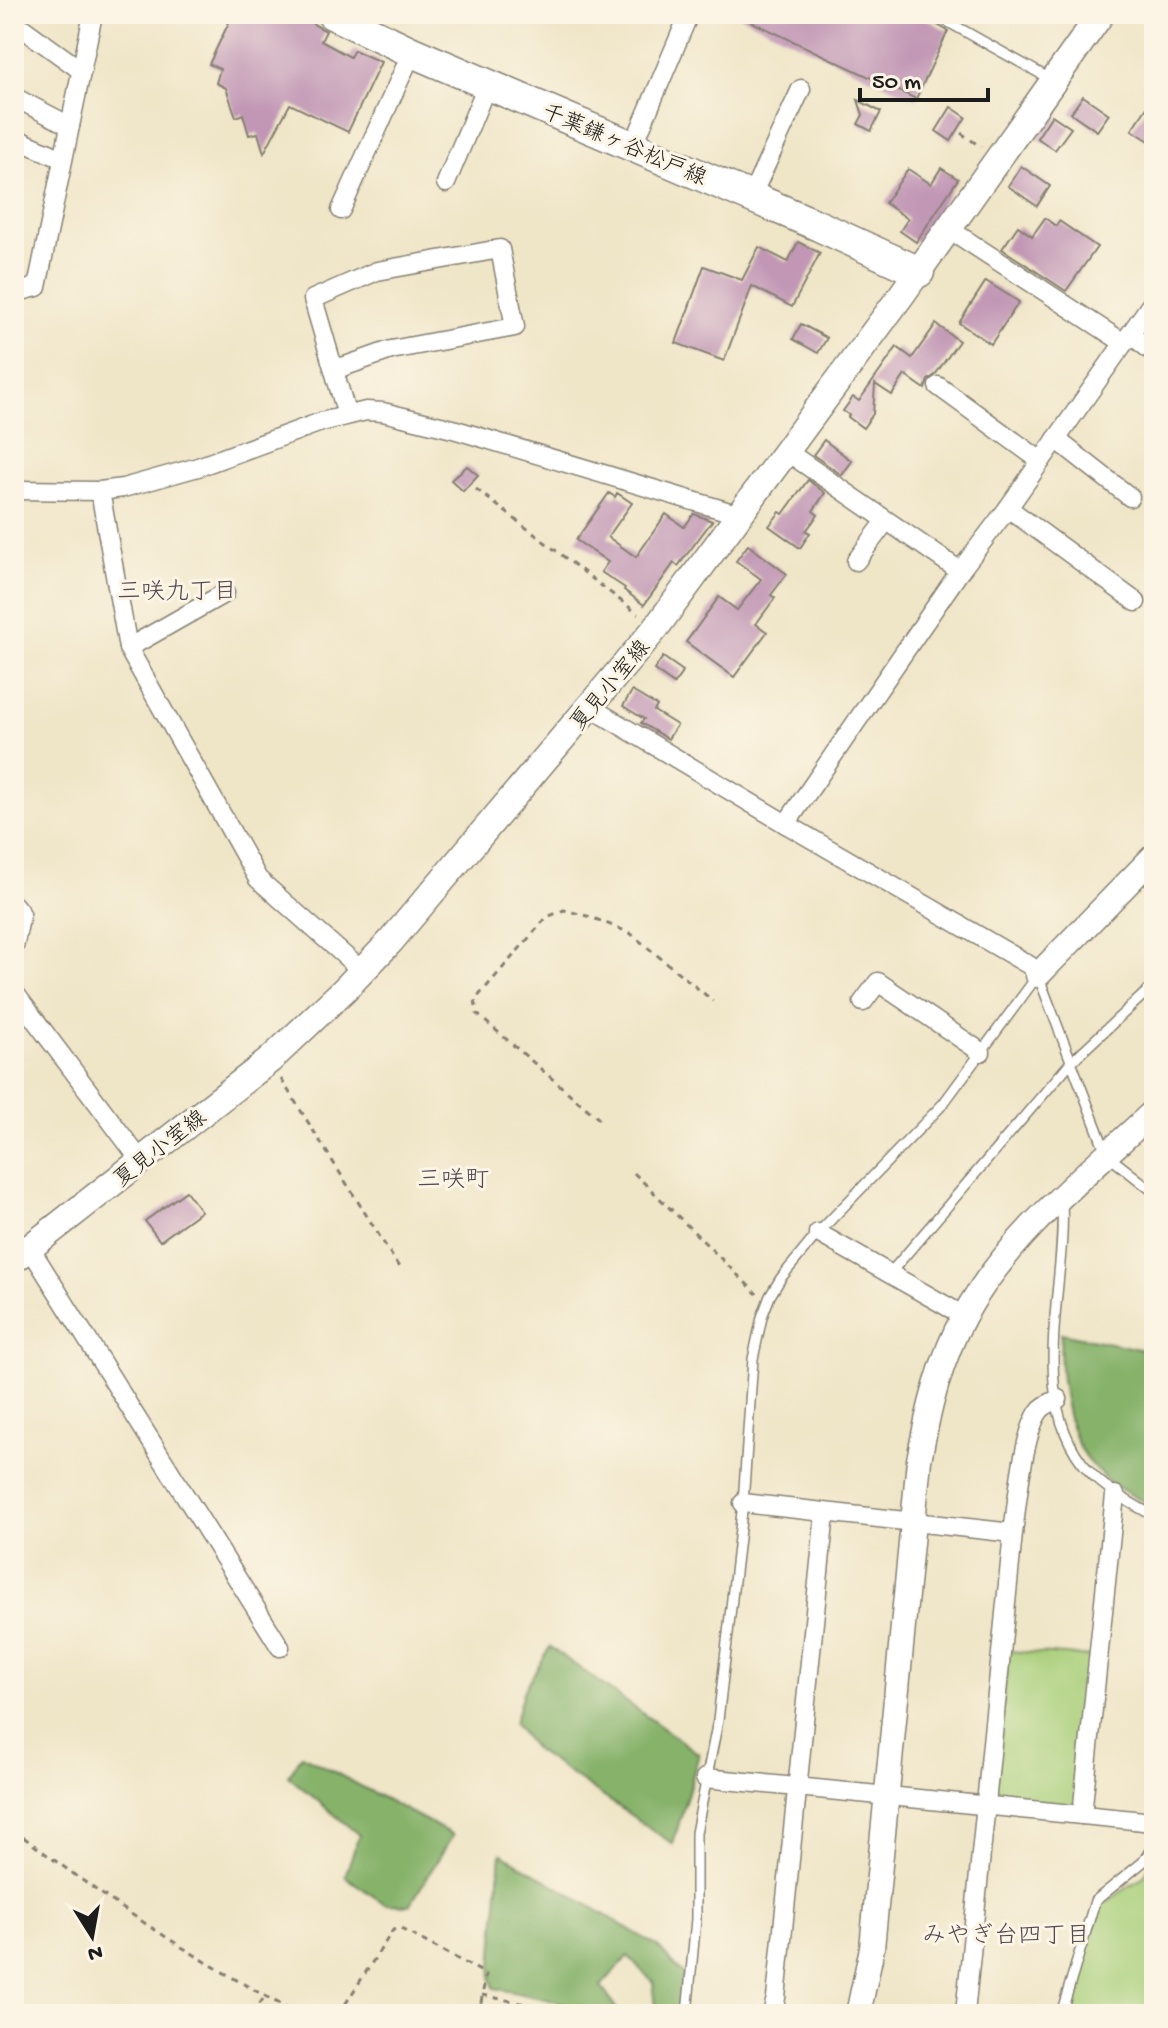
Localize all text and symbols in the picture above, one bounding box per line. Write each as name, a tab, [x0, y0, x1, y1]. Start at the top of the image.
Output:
scale bar	[860, 52, 988, 102]
text: 50 m	[872, 69, 921, 98]
street label: 千葉鎌ヶ谷松戸線	[537, 99, 710, 193]
district label: 三咲九丁目	[117, 579, 237, 608]
street label: 夏見小室線	[566, 635, 657, 737]
street label: 夏見小室線	[109, 1105, 213, 1194]
district label: 三咲町	[417, 1167, 489, 1196]
north arrow	[52, 1896, 132, 1976]
district label: みやぎ台四丁目	[922, 1922, 1090, 1952]
text: N	[86, 1938, 105, 1966]

